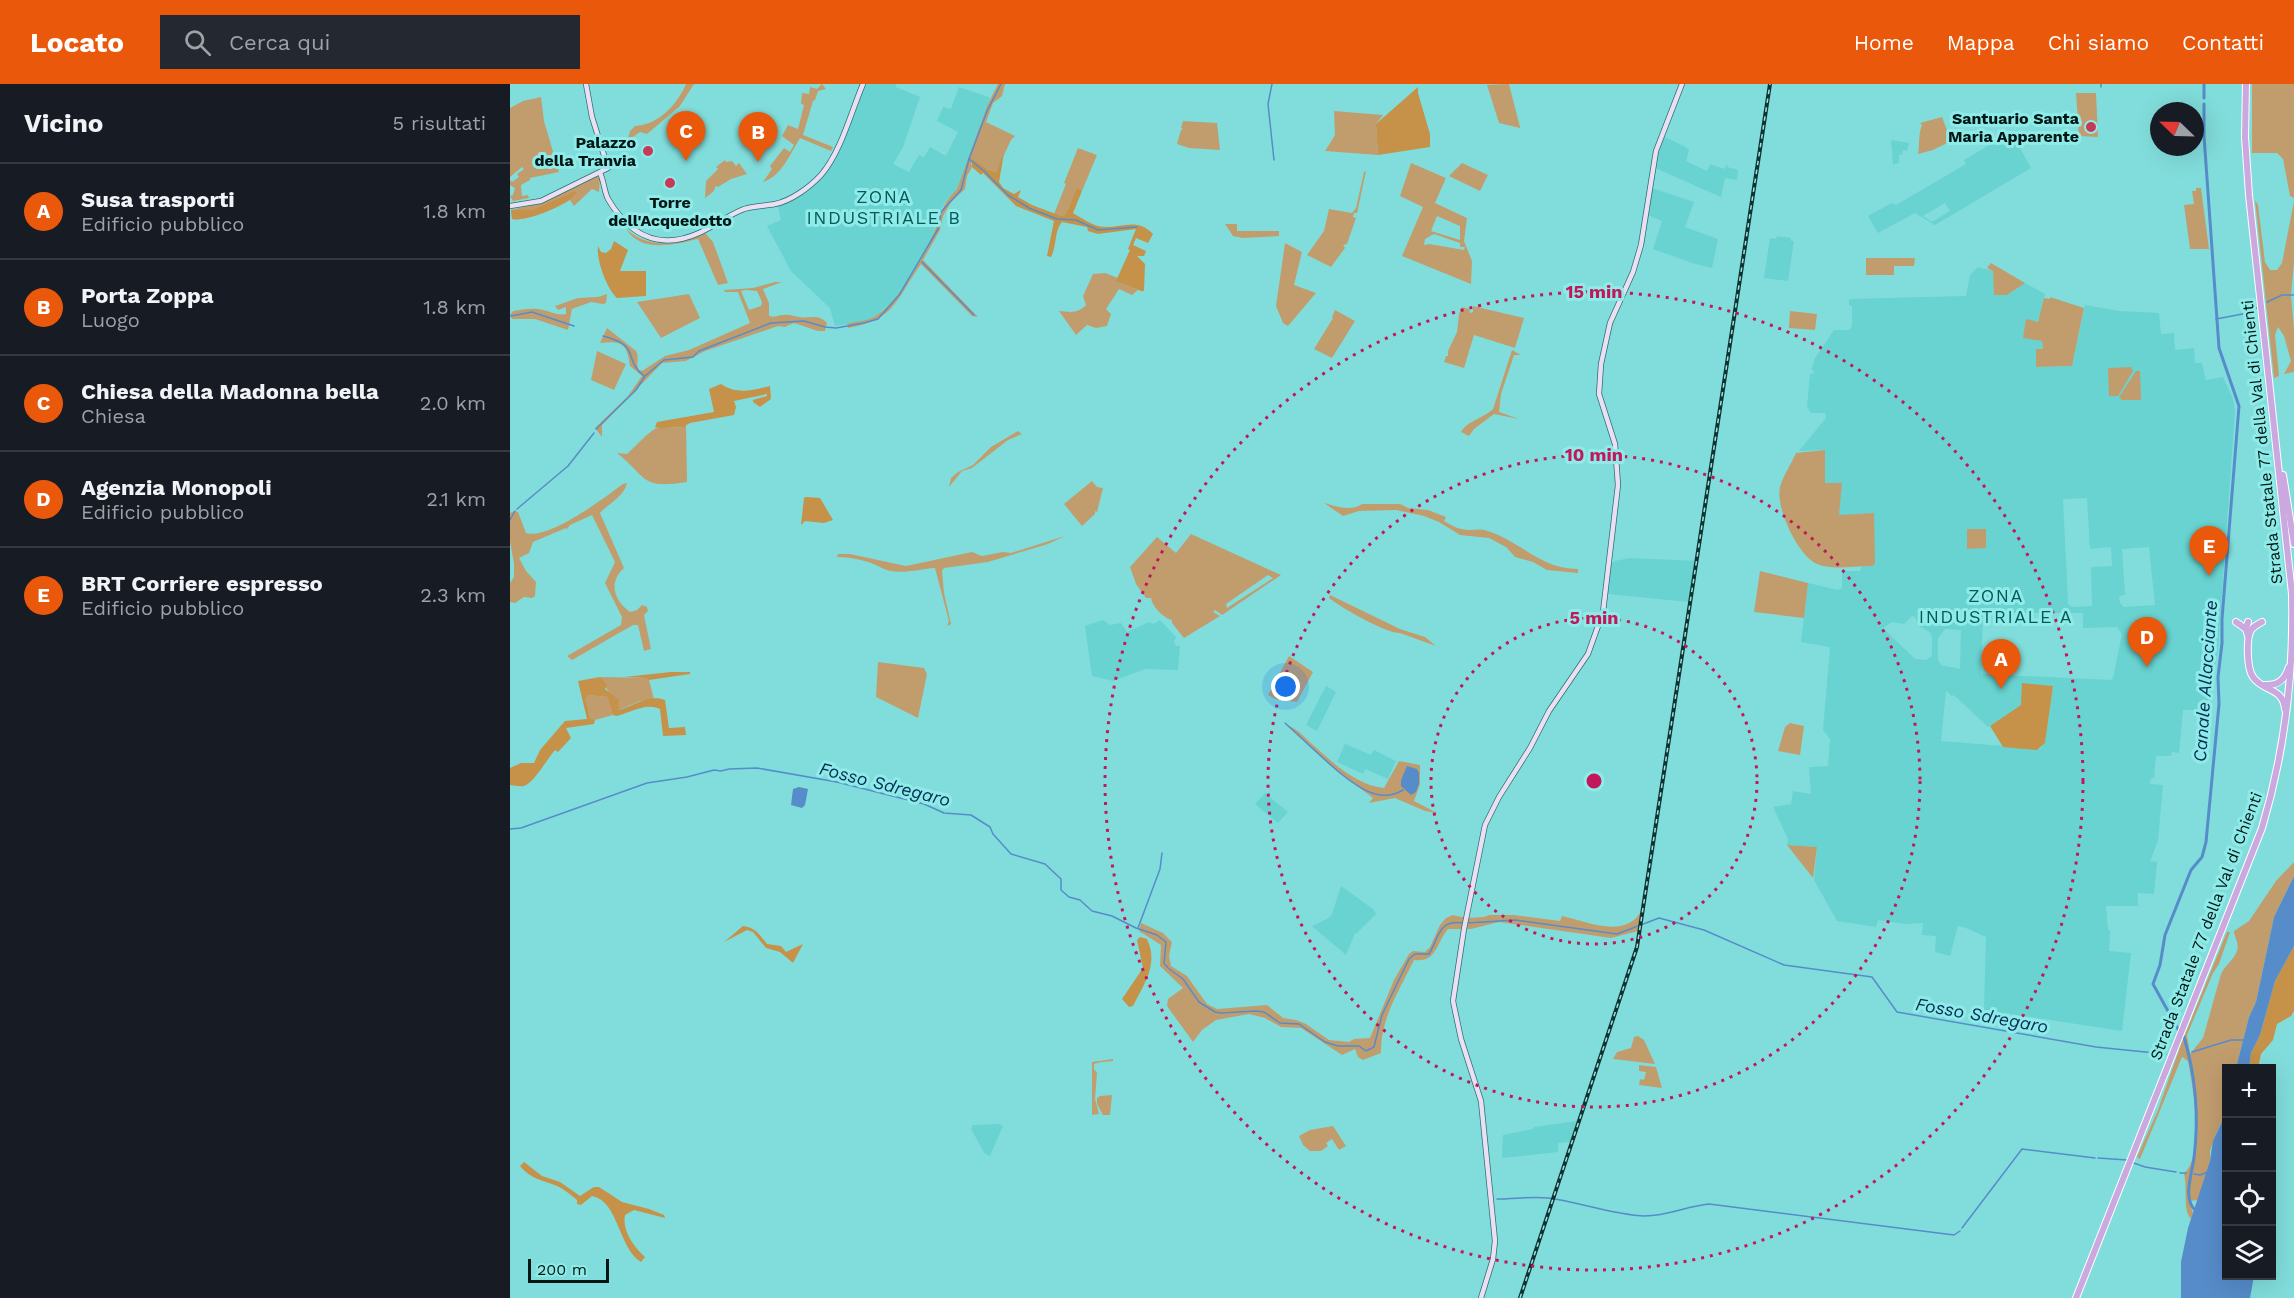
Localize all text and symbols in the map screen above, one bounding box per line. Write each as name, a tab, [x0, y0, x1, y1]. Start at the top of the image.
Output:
search box	[160, 15, 580, 69]
text: Locato	[30, 26, 124, 59]
icon: search	[181, 26, 214, 59]
text: Cerca qui	[229, 30, 330, 55]
text: Home	[1854, 30, 1914, 55]
text: Mappa	[1947, 30, 2015, 55]
text: Chi siamo	[2048, 30, 2149, 55]
text: Contatti	[2182, 30, 2264, 55]
north arrow	[2150, 102, 2204, 156]
text: Vicino	[24, 108, 103, 138]
place label: Santuario Santa Maria Apparente	[1948, 109, 2080, 146]
text: 5 risultati	[392, 111, 486, 135]
pin: C	[666, 112, 705, 161]
pin: B	[738, 112, 778, 162]
marker: Santuario Santa Maria Apparente	[2084, 120, 2098, 134]
place label: Palazzo della Tranvia	[535, 133, 637, 170]
marker: Palazzo della Tranvia	[641, 144, 655, 158]
marker: Torre dell'Acquedotto	[663, 176, 677, 190]
district label: ZONA INDUSTRIALE B	[807, 186, 961, 228]
text: Susa trasporti	[81, 187, 235, 212]
place label: Torre dell'Acquedotto	[608, 193, 732, 230]
text: A	[37, 199, 50, 223]
text: 1.8 km	[423, 199, 486, 223]
text: Edificio pubblico	[81, 212, 244, 236]
text: 15 min	[1566, 281, 1622, 302]
text: Porta Zoppa	[81, 283, 214, 308]
text: B	[37, 295, 50, 319]
text: 1.8 km	[423, 295, 486, 319]
street label: Strada Statale 77 della Val di Chienti	[2238, 299, 2286, 585]
text: Luogo	[81, 308, 140, 332]
text: Chiesa della Madonna bella	[81, 379, 379, 404]
text: C	[37, 391, 50, 415]
text: 2.0 km	[420, 391, 486, 415]
text: Chiesa	[81, 404, 146, 428]
text: 10 min	[1565, 444, 1623, 465]
text: Agenzia Monopoli	[81, 475, 272, 500]
text: D	[36, 487, 51, 511]
text: 2.1 km	[426, 487, 486, 511]
text: Edificio pubblico	[81, 500, 244, 524]
pin: E	[2190, 526, 2228, 576]
text: BRT Corriere espresso	[81, 571, 323, 596]
text: E	[37, 583, 50, 607]
text: 2.3 km	[420, 583, 486, 607]
district label: ZONA INDUSTRIALE A	[1919, 585, 2073, 627]
text: Edificio pubblico	[81, 596, 244, 620]
water label: Canale Allacciante	[2189, 599, 2221, 763]
text: 5 min	[1570, 607, 1618, 628]
pin: D	[2128, 618, 2166, 667]
pin: A	[1982, 640, 2020, 689]
your location	[1271, 672, 1300, 701]
water label: Fosso Sdregaro	[817, 758, 953, 810]
centre of rings	[1584, 771, 1604, 791]
street label: Strada Statale 77 della Val di Chienti	[2146, 789, 2266, 1063]
water label: Fosso Sdregaro	[1914, 993, 2050, 1037]
map controls	[2222, 1064, 2276, 1280]
button: +	[2222, 1064, 2276, 1118]
button: −	[2222, 1118, 2276, 1172]
button: locate	[2222, 1172, 2276, 1226]
button: layers	[2222, 1226, 2276, 1280]
scale bar	[528, 1256, 609, 1284]
text: 200 m	[537, 1260, 587, 1279]

